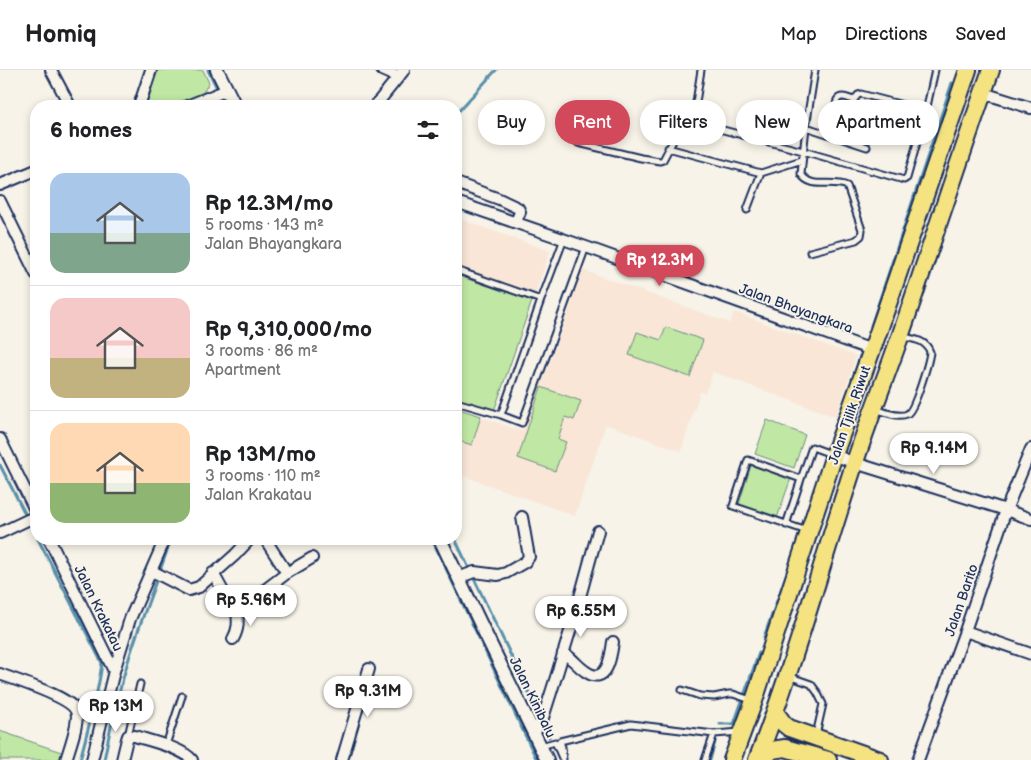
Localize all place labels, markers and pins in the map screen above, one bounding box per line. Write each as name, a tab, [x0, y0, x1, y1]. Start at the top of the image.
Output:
pin: Rp 12.3M	[608, 244, 712, 287]
pin: Rp 9.14M	[882, 432, 986, 475]
pin: Rp 5.96M	[199, 584, 303, 627]
pin: Rp 6.55M	[529, 596, 633, 638]
pin: Rp 9.31M	[316, 676, 420, 718]
pin: Rp 13M	[75, 690, 157, 733]

